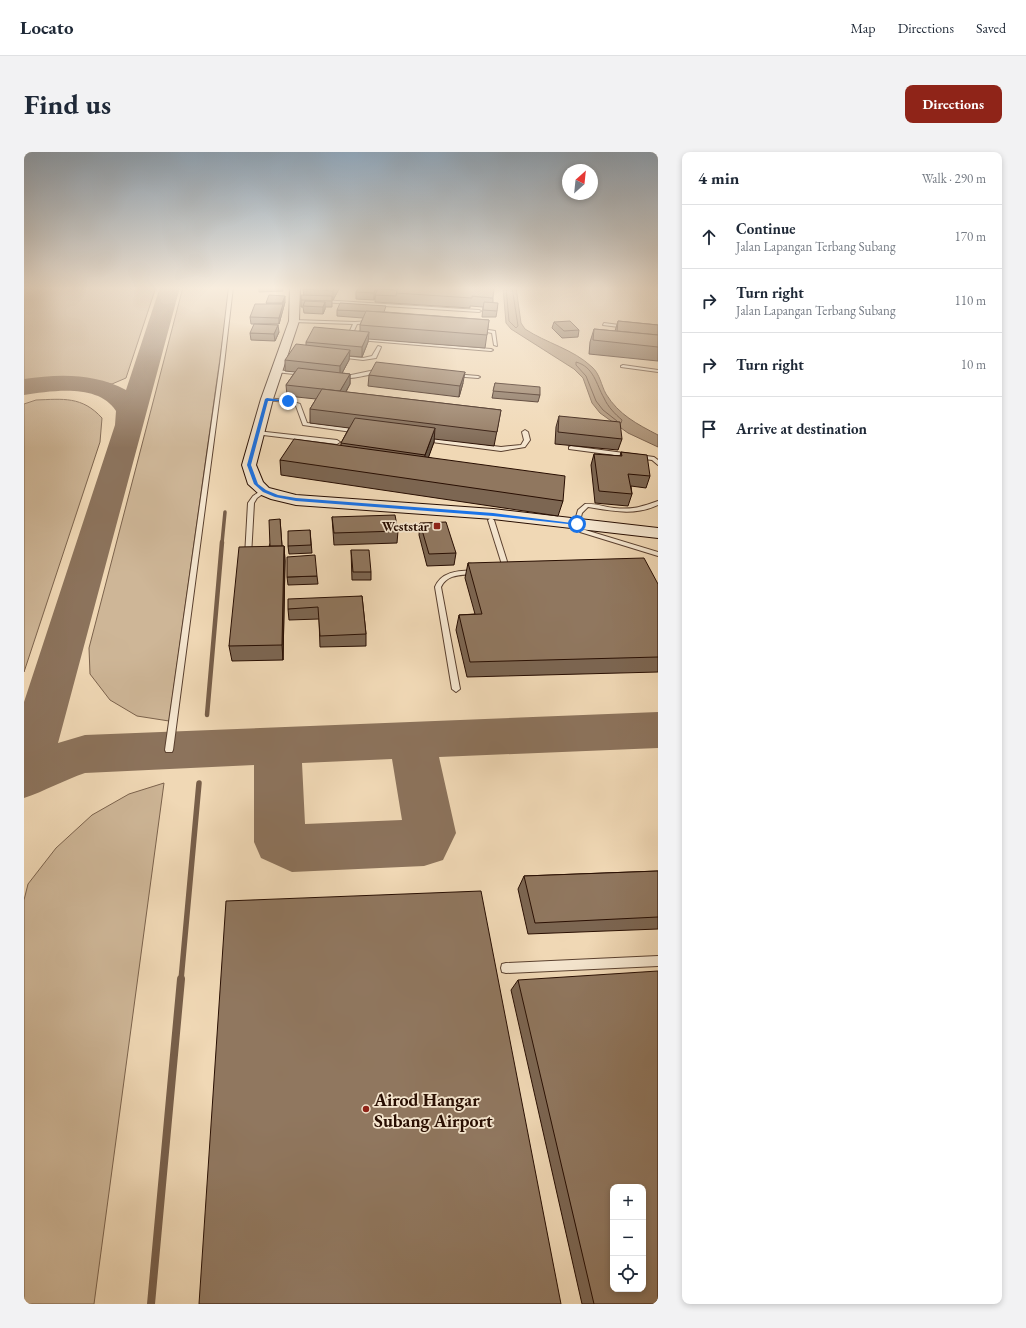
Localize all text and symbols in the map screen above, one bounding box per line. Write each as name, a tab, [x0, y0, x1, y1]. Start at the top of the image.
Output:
text: Locato	[20, 15, 74, 40]
text: Map	[850, 19, 876, 37]
text: Directions	[898, 19, 954, 37]
text: Saved	[976, 19, 1006, 37]
button: Directions	[905, 85, 1002, 123]
text: Find us	[24, 86, 111, 122]
north arrow	[562, 164, 598, 200]
text: 4 min	[698, 167, 739, 189]
text: Walk · 290 m	[922, 170, 986, 187]
text: Continue	[736, 219, 796, 238]
icon: ahead	[698, 226, 720, 248]
text: 170 m	[955, 228, 986, 245]
text: Jalan Lapangan Terbang Subang	[736, 238, 896, 255]
text: Turn right	[736, 283, 804, 302]
icon: right	[698, 290, 720, 312]
text: 110 m	[955, 292, 986, 309]
text: Jalan Lapangan Terbang Subang	[736, 302, 896, 319]
icon: right	[698, 354, 720, 376]
text: Turn right	[736, 355, 804, 374]
text: 10 m	[961, 356, 986, 373]
route end	[279, 392, 297, 410]
icon: arrive	[698, 418, 720, 440]
text: Arrive at destination	[736, 419, 867, 438]
route start	[568, 515, 586, 533]
place label: Weststar	[382, 518, 430, 535]
marker: Weststar	[432, 521, 442, 531]
place label: Airod Hangar Subang Airport	[373, 1088, 493, 1132]
marker: Airod Hangar Subang Airport	[361, 1104, 371, 1114]
map controls	[610, 1184, 646, 1292]
button: +	[610, 1184, 646, 1220]
button: −	[610, 1220, 646, 1256]
button: locate	[610, 1256, 646, 1292]

